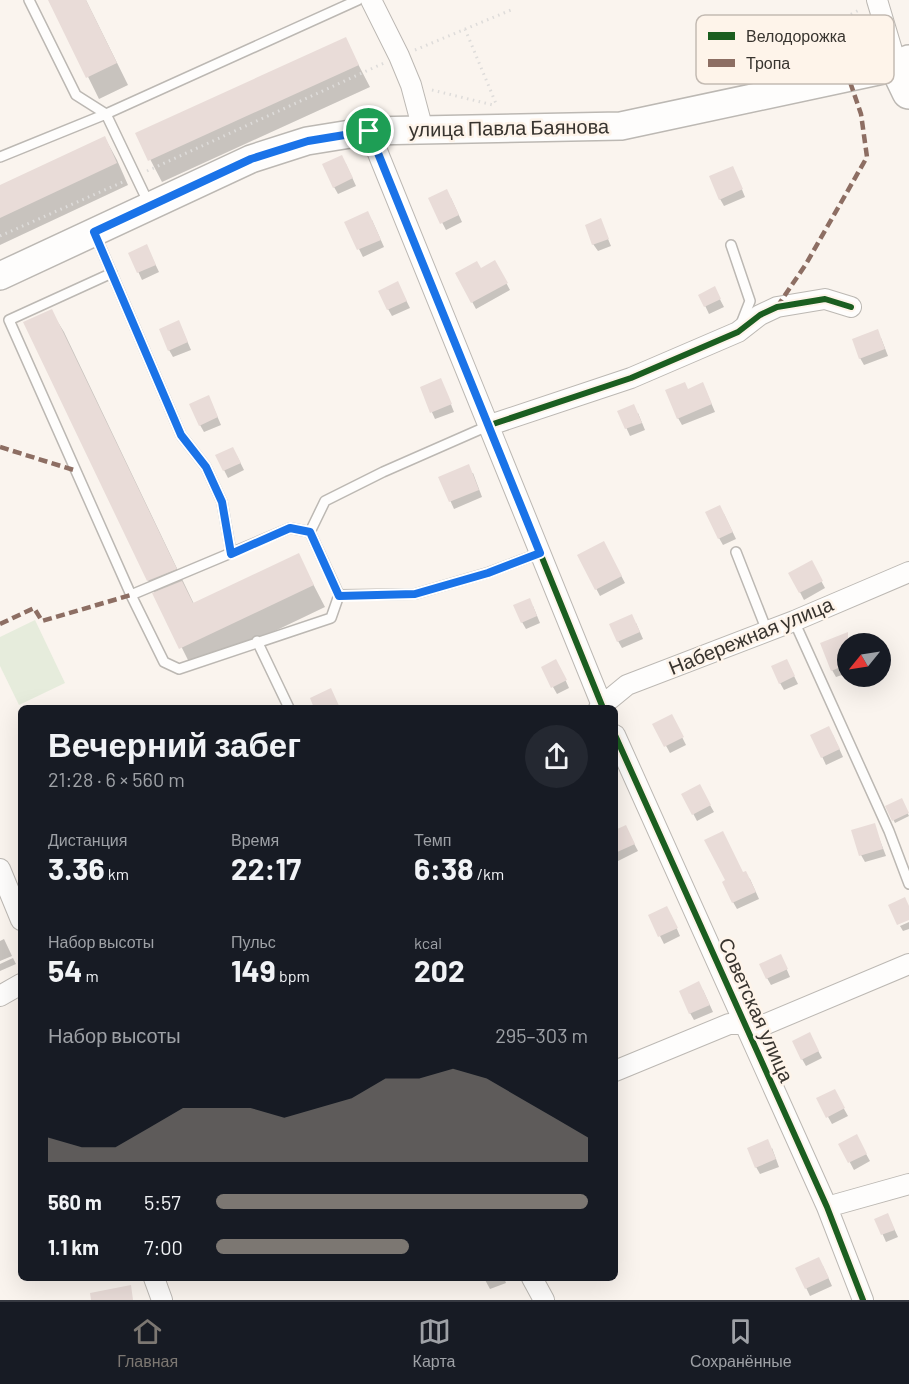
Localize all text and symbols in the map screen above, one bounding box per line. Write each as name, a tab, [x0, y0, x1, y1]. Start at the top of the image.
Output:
legend	[696, 15, 894, 84]
text: Велодорожка	[746, 26, 846, 45]
text: Тропа	[746, 53, 790, 72]
pin	[343, 105, 394, 156]
street label: улица Павла Баянова	[409, 113, 610, 141]
icon: arrive	[352, 114, 385, 147]
street label: Набережная улица	[665, 591, 837, 679]
north arrow	[837, 633, 891, 687]
map controls	[837, 633, 891, 687]
text: Вечерний забег	[48, 724, 301, 764]
button: share	[525, 725, 588, 788]
text: 21:28 · 6 × 560 m	[48, 767, 185, 791]
text: Дистанция	[48, 830, 127, 849]
text: Время	[231, 830, 279, 849]
text: Темп	[414, 830, 451, 849]
text: 3.36	[48, 850, 105, 886]
text: 22:17	[231, 850, 301, 886]
text: 6:38	[414, 850, 473, 886]
text: km	[105, 864, 129, 883]
text: /km	[473, 864, 504, 883]
text: Набор высоты	[48, 932, 154, 951]
text: Пульс	[231, 932, 276, 951]
text: kcal	[414, 933, 442, 952]
street label: Советская улица	[714, 934, 800, 1086]
text: 54	[48, 952, 82, 988]
text: 149	[231, 952, 276, 988]
text: 202	[414, 952, 465, 988]
text: m	[82, 966, 99, 985]
text: bpm	[276, 966, 310, 985]
text: Набор высоты	[48, 1023, 181, 1047]
text: 295–303 m	[495, 1023, 588, 1047]
text: 560 m	[48, 1190, 102, 1214]
text: 5:57	[144, 1190, 181, 1214]
text: 1.1 km	[48, 1235, 99, 1259]
text: 7:00	[144, 1235, 183, 1259]
tab: Главная	[117, 1315, 178, 1371]
tab: Карта	[413, 1315, 455, 1371]
tab: Сохранённые	[690, 1315, 792, 1371]

